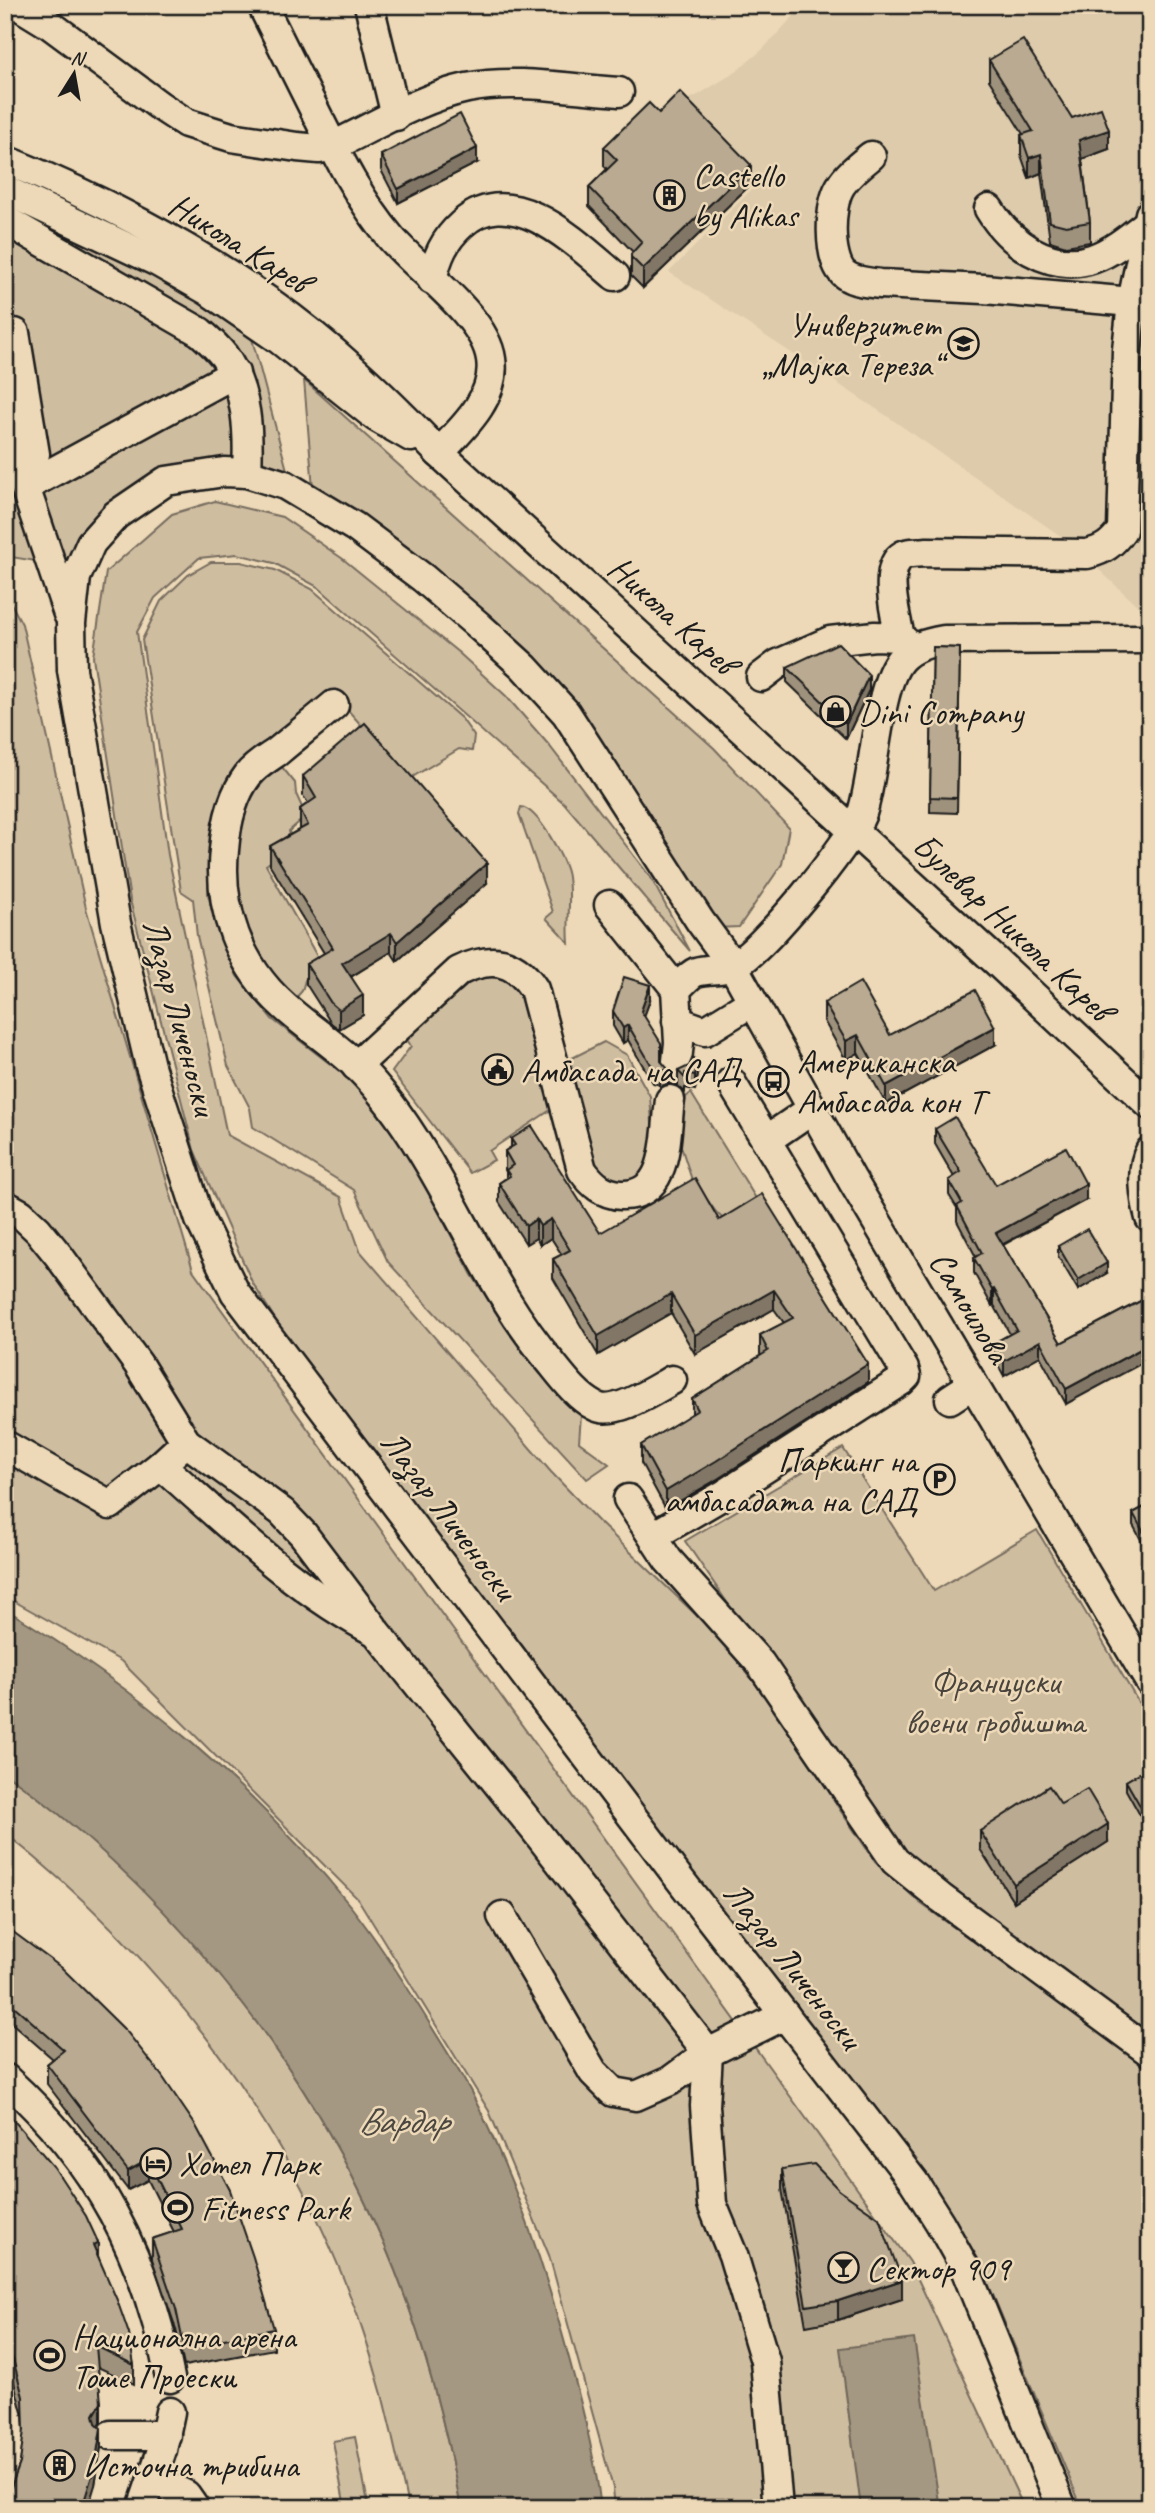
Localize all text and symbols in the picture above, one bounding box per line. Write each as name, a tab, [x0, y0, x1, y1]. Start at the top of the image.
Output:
north arrow	[38, 38, 108, 108]
text: N	[69, 45, 88, 72]
place label: Castello by Alikas	[693, 153, 800, 238]
building icon: Castello by Alikas	[653, 178, 687, 212]
street label: Никола Карев	[161, 182, 325, 308]
place label: Универзитет „Мајка Тереза“	[762, 302, 949, 387]
school or university icon: Универзитет „Мајка Тереза“	[947, 327, 981, 361]
street label: Никола Карев	[599, 546, 752, 690]
place label: Dini Company	[858, 690, 1025, 735]
shop icon: Dini Company	[818, 695, 852, 729]
street label: Булевар Никола Карев	[903, 823, 1127, 1037]
street label: Лазар Личеноски	[132, 914, 229, 1123]
place label: Американска Амбасада кон Т	[797, 1039, 991, 1124]
place label: Амбасада на САД	[521, 1048, 742, 1093]
public building icon: Амбасада на САД	[481, 1053, 515, 1087]
bus stop icon: Американска Амбасада кон Т	[757, 1064, 791, 1098]
street label: Самоилова	[919, 1243, 1022, 1373]
street label: Лазар Личеноски	[371, 1421, 530, 1612]
place label: Паркинг на амбасадата на САД	[665, 1438, 920, 1523]
parking icon: Паркинг на амбасадата на САД	[923, 1463, 957, 1497]
park label: Француски воени гробишта	[905, 1659, 1087, 1744]
street label: Лазар Личеноски	[713, 1872, 875, 2061]
water label: Вардар	[358, 2097, 453, 2144]
place label: Хотел Парк	[179, 2141, 322, 2186]
hotel icon: Хотел Парк	[139, 2146, 173, 2180]
place label: Fitness Park	[201, 2186, 352, 2231]
sports icon: Fitness Park	[161, 2191, 195, 2225]
place label: Сектор 909	[866, 2246, 1013, 2291]
bar icon: Сектор 909	[826, 2251, 860, 2285]
place label: Национална арена Тоше Проески	[72, 2314, 297, 2399]
sports icon: Национална арена Тоше Проески	[32, 2339, 66, 2373]
place label: Источна трибина	[83, 2443, 300, 2488]
building icon: Источна трибина	[43, 2448, 77, 2482]

